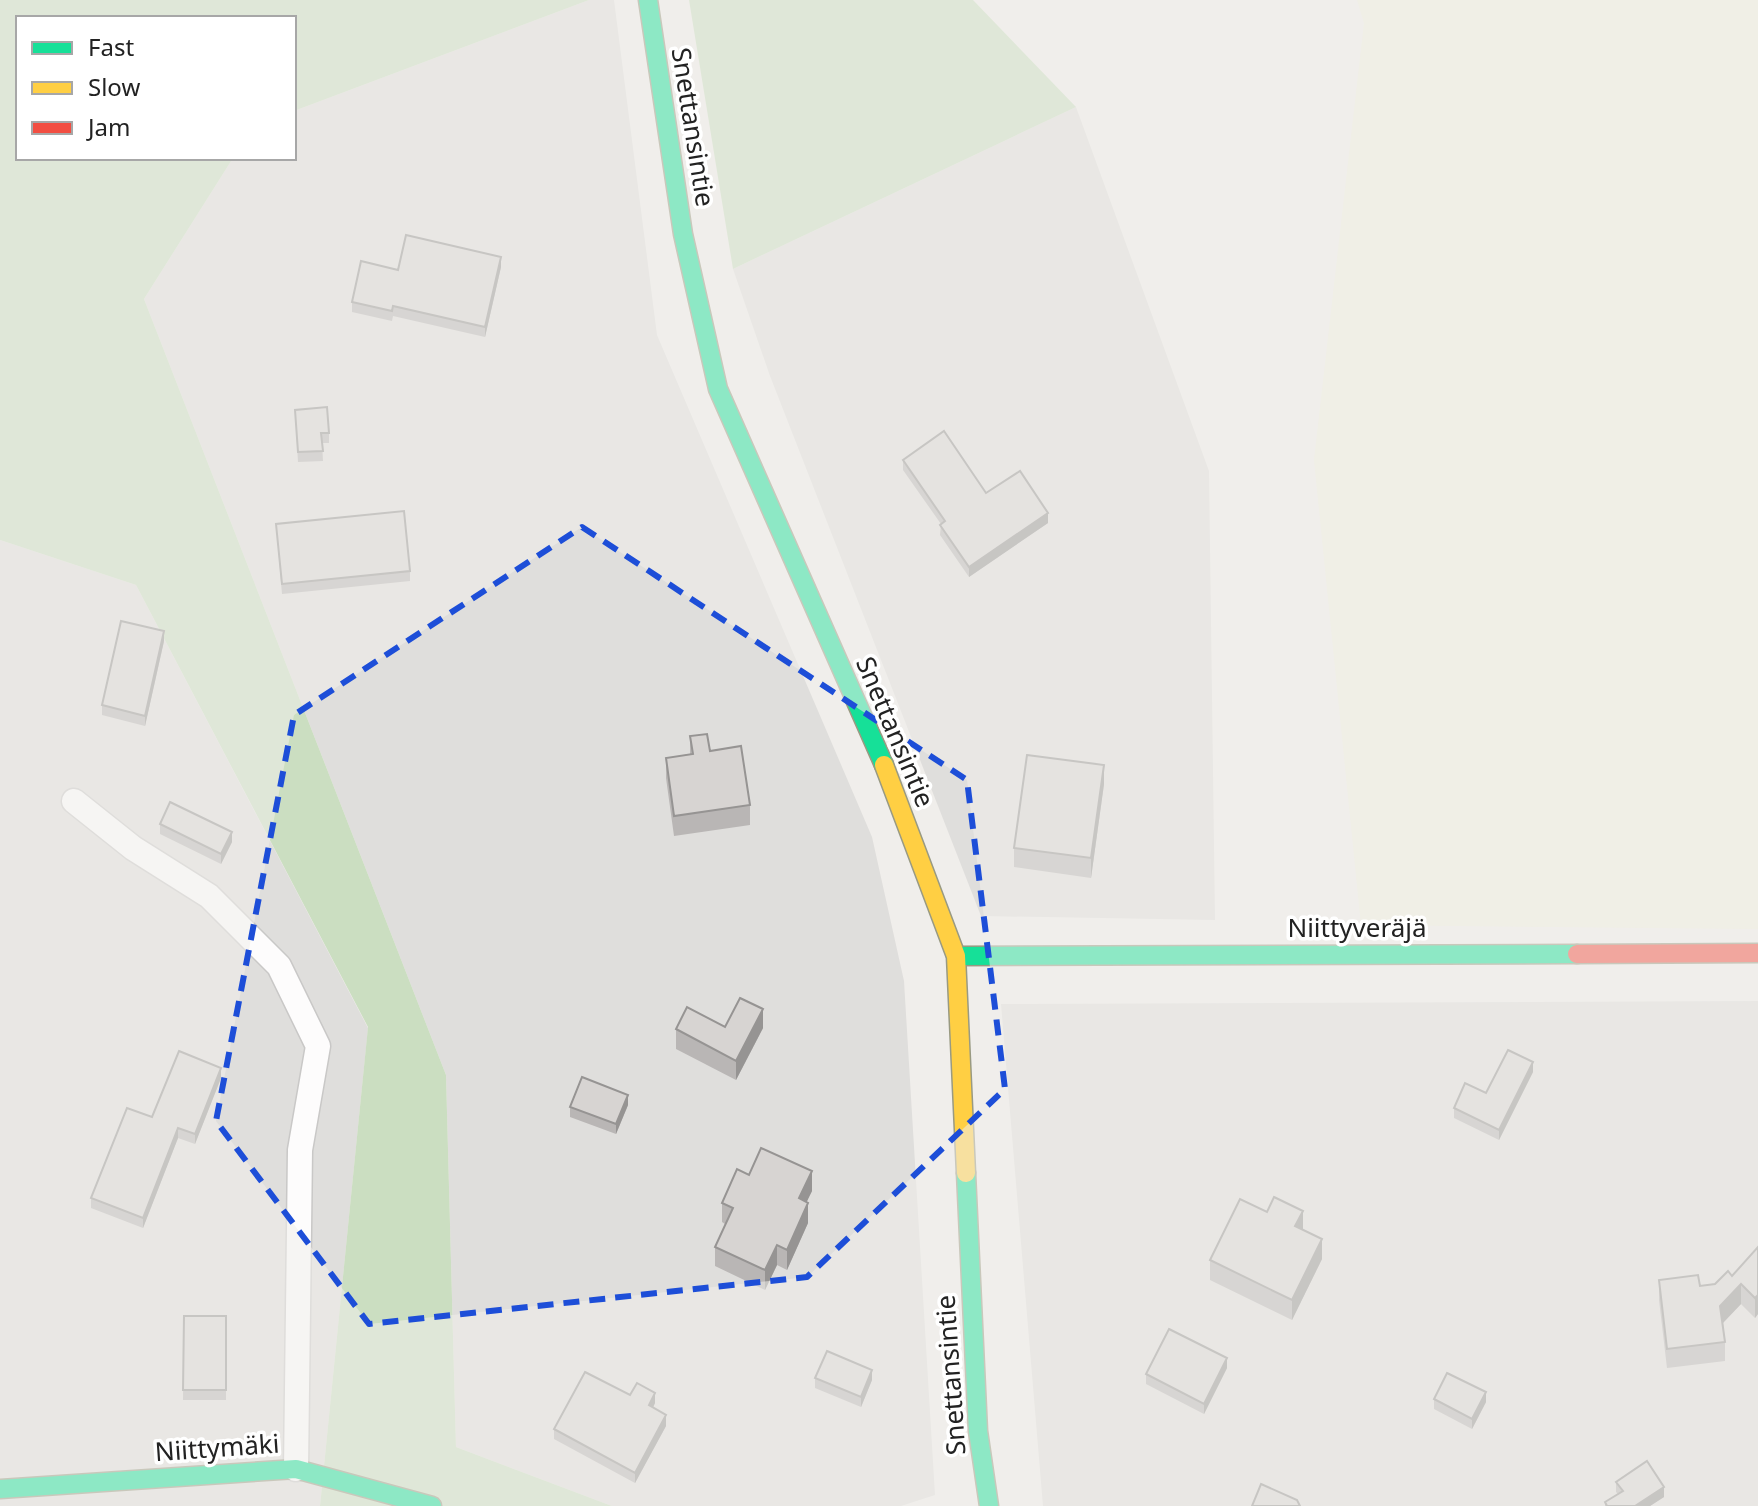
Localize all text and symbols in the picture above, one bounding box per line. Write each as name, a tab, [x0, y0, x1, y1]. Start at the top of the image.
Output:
legend	[16, 16, 296, 160]
text: Fast	[88, 30, 134, 63]
street label: Snettansintie	[664, 45, 724, 209]
text: Slow	[88, 70, 140, 103]
text: Jam	[86, 110, 130, 143]
street label: Snettansintie	[848, 651, 944, 812]
street label: Niittyveräjä	[1287, 909, 1427, 945]
street label: Snettansintie	[926, 1294, 974, 1456]
street label: Niittymäki	[153, 1425, 280, 1469]

